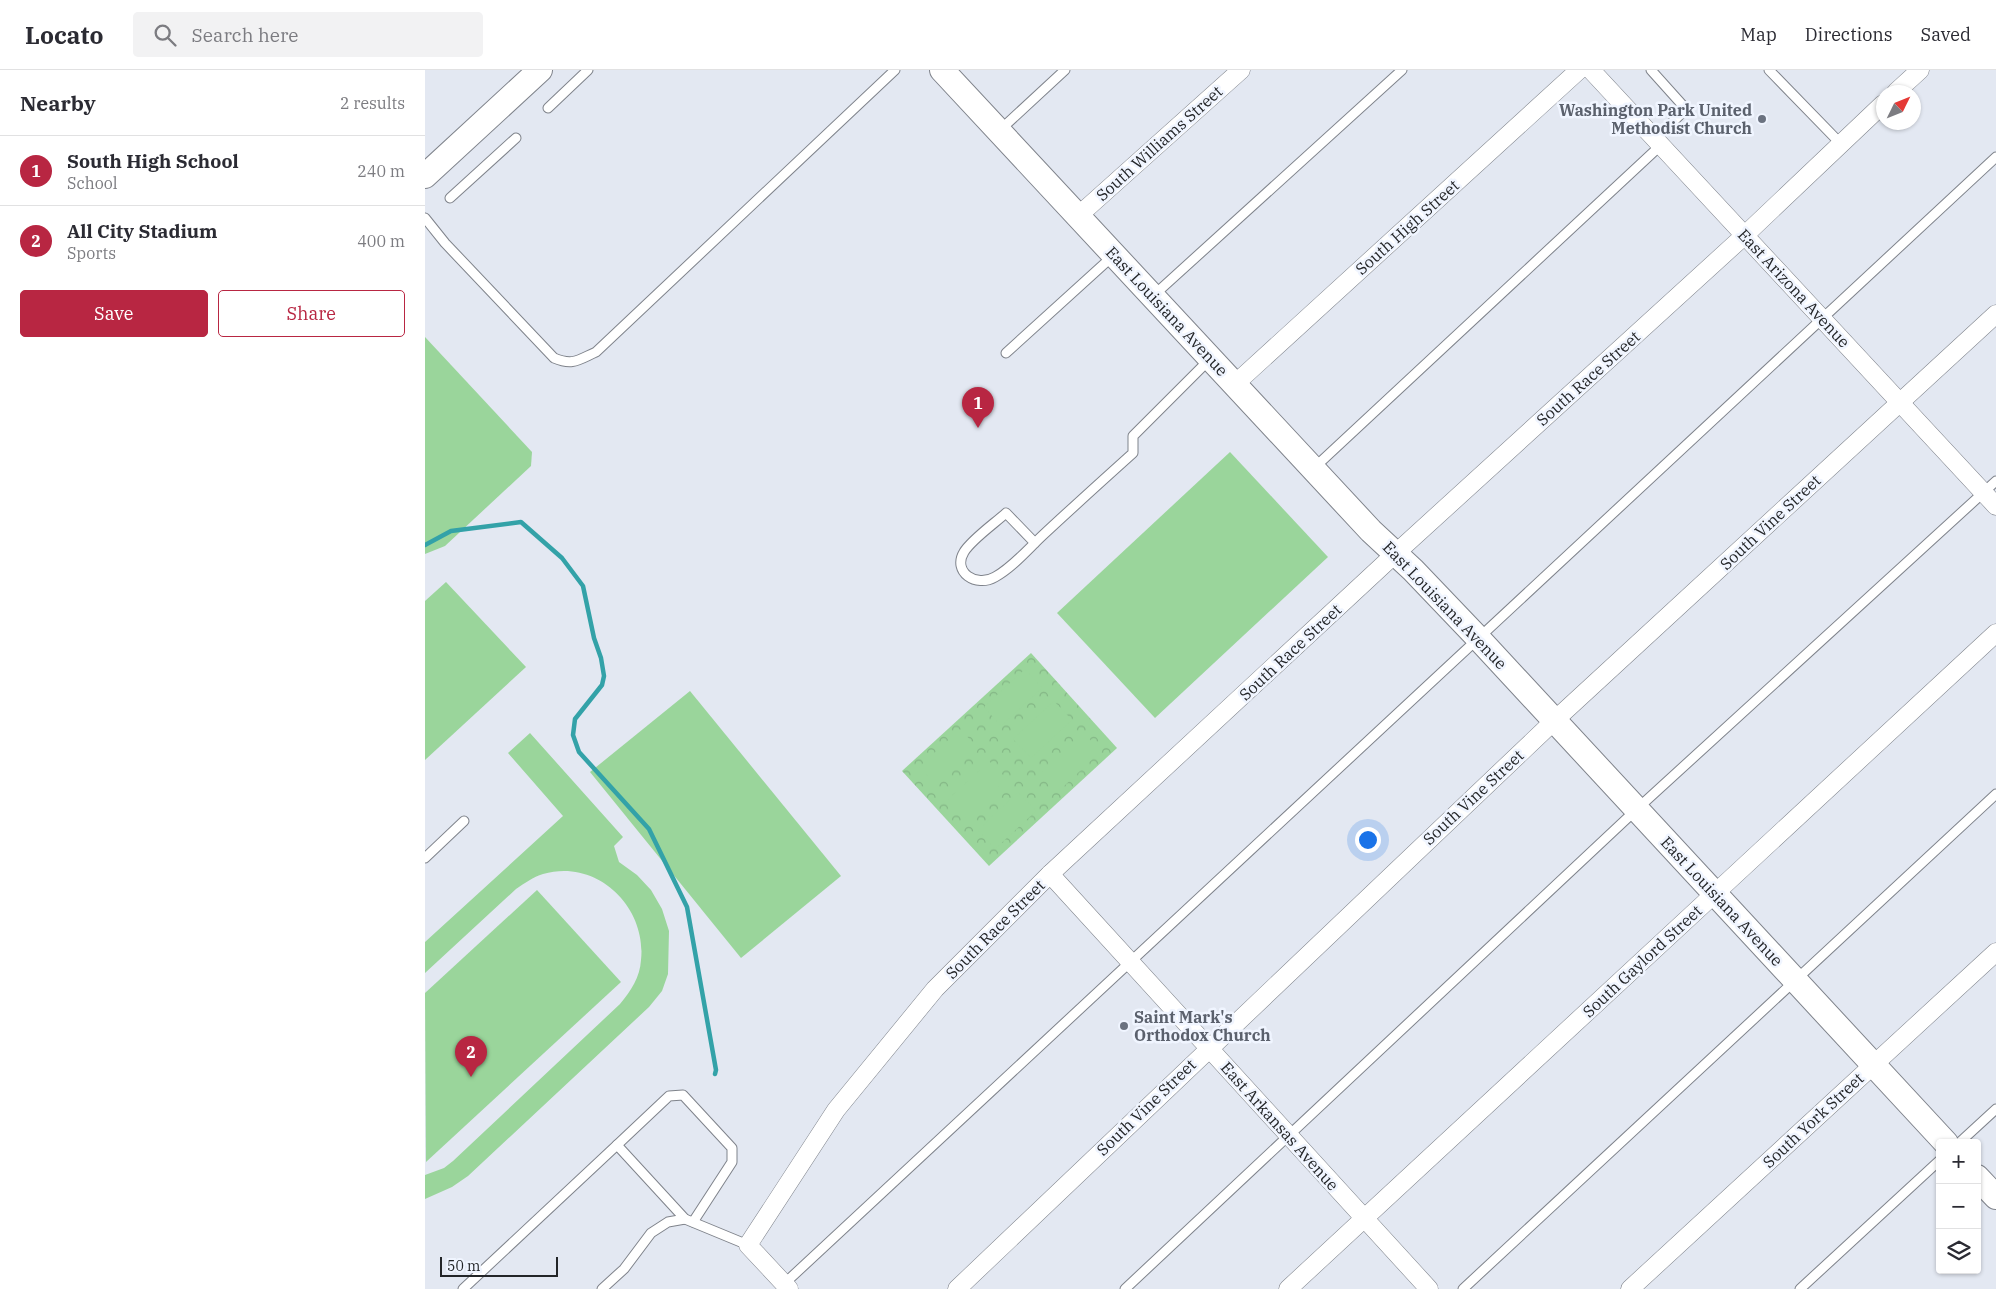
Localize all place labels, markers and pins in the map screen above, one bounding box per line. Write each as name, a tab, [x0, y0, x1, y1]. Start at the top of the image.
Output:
place label: Washington Park United Methodist Church	[1559, 100, 1752, 138]
marker: Washington Park United Methodist Church	[1756, 113, 1768, 125]
pin: 1	[962, 387, 994, 428]
place label: Saint Mark's Orthodox Church	[1134, 1007, 1271, 1045]
marker: Saint Mark's Orthodox Church	[1118, 1020, 1130, 1032]
pin: 2	[455, 1036, 487, 1077]

